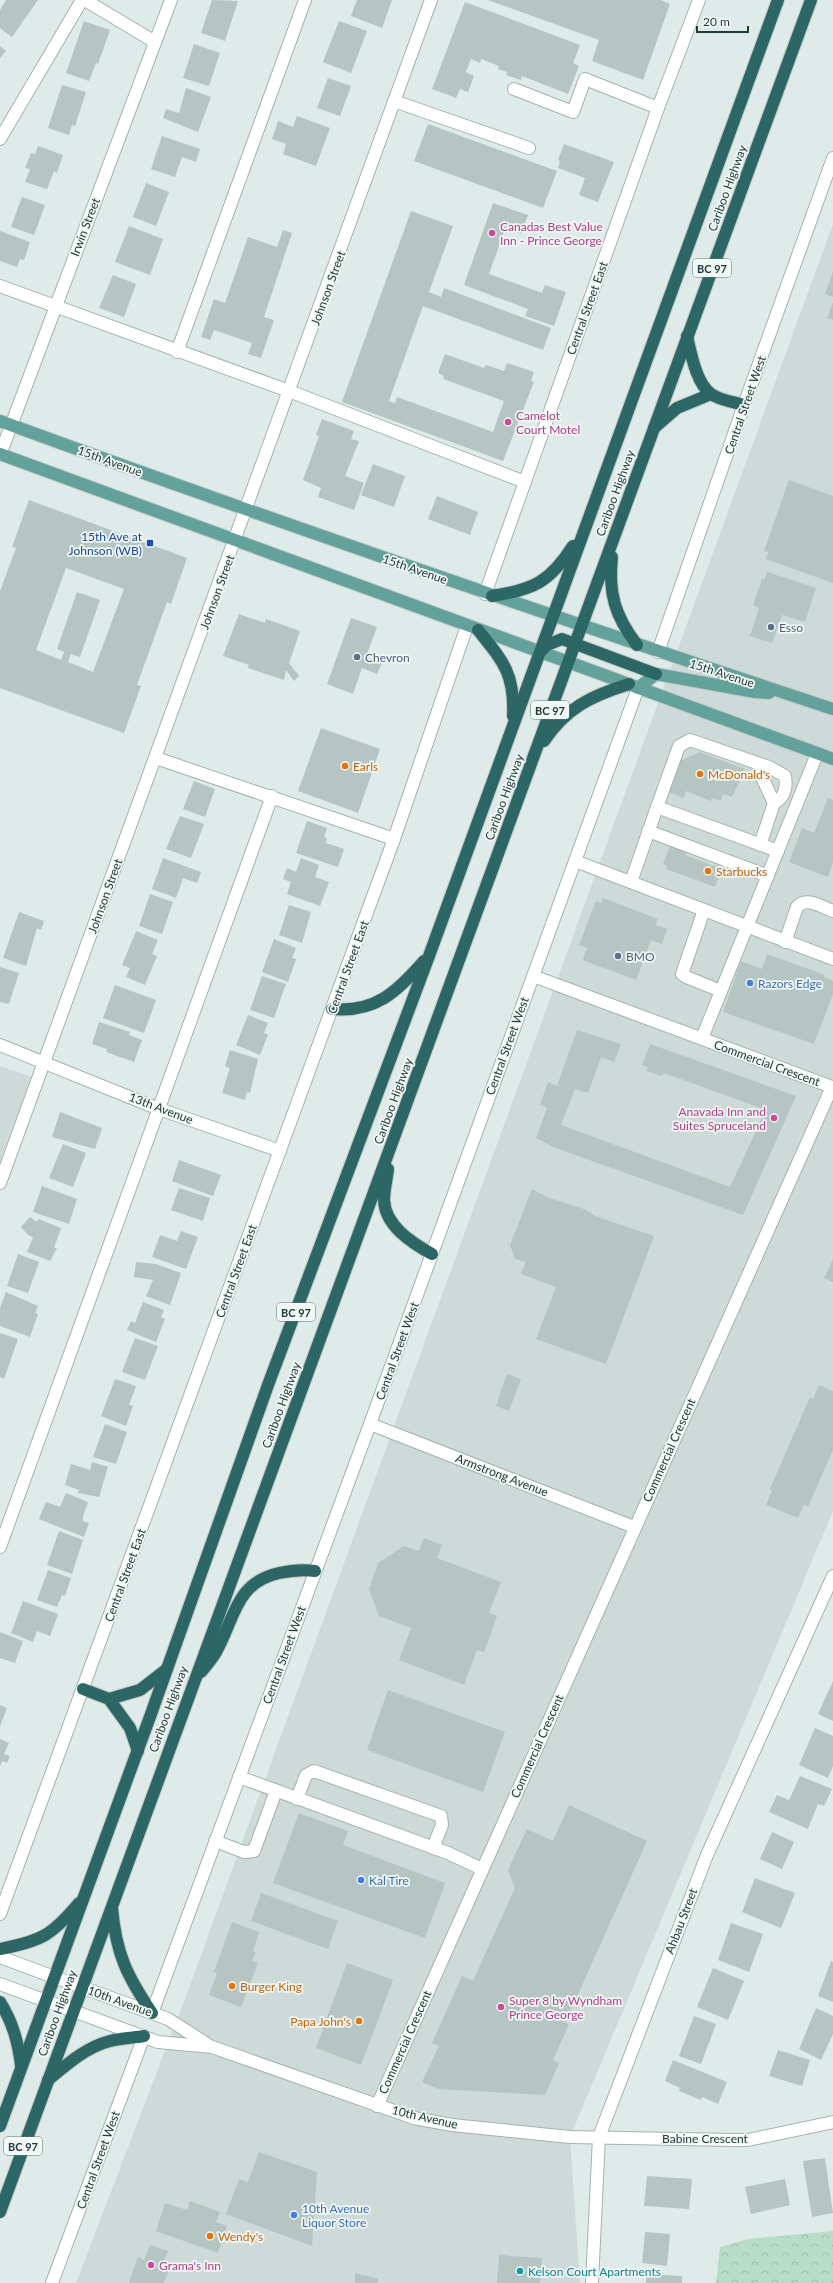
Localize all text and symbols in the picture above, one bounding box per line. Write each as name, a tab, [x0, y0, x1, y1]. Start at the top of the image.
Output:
scale bar	[697, 8, 748, 34]
text: 20 m	[703, 14, 730, 29]
street label: Cariboo Highway	[704, 142, 750, 233]
street label: Irwin Street	[67, 195, 103, 258]
place label: Canadas Best Value Inn - Prince George	[500, 219, 603, 248]
marker: Canadas Best Value Inn - Prince George	[487, 228, 497, 238]
street label: Johnson Street	[308, 248, 349, 327]
street label: Central Street East	[563, 259, 611, 357]
road number: BC 97	[693, 259, 731, 277]
street label: Central Street West	[721, 353, 769, 456]
place label: Camelot Court Motel	[516, 408, 580, 437]
marker: Camelot Court Motel	[503, 417, 513, 427]
street label: 15th Avenue	[76, 442, 144, 480]
street label: Cariboo Highway	[592, 447, 638, 538]
place label: 15th Ave at Johnson (WB)	[69, 529, 143, 558]
marker: 15th Ave at Johnson (WB)	[145, 538, 155, 548]
street label: 15th Avenue	[381, 551, 449, 587]
street label: Johnson Street	[197, 552, 238, 631]
place label: Esso	[779, 620, 803, 635]
marker: Esso	[766, 622, 776, 632]
place label: Chevron	[365, 650, 410, 665]
marker: Chevron	[352, 652, 362, 662]
street label: 15th Avenue	[688, 655, 756, 691]
road number: BC 97	[531, 701, 569, 719]
street label: Cariboo Highway	[481, 751, 527, 842]
place label: Earls	[353, 759, 378, 774]
marker: Earls	[340, 761, 350, 771]
place label: McDonald's	[708, 767, 770, 782]
marker: McDonald's	[695, 769, 705, 779]
street label: Johnson Street	[85, 856, 126, 935]
place label: Starbucks	[716, 864, 767, 879]
marker: Starbucks	[703, 866, 713, 876]
street label: Central Street East	[324, 918, 372, 1016]
place label: BMO	[626, 949, 655, 964]
marker: BMO	[613, 951, 623, 961]
place label: Razors Edge	[758, 976, 822, 991]
marker: Razors Edge	[745, 978, 755, 988]
street label: Central Street West	[482, 994, 532, 1097]
street label: Commercial Crescent	[712, 1037, 823, 1089]
street label: Cariboo Highway	[370, 1055, 416, 1146]
street label: 13th Avenue	[127, 1089, 195, 1127]
place label: Anavada Inn and Suites Spruceland	[673, 1104, 766, 1133]
marker: Anavada Inn and Suites Spruceland	[769, 1113, 779, 1123]
street label: Central Street East	[212, 1222, 260, 1320]
street label: Central Street West	[372, 1299, 422, 1402]
road number: BC 97	[277, 1303, 315, 1321]
street label: Cariboo Highway	[258, 1359, 304, 1450]
street label: Commercial Crescent	[639, 1395, 699, 1504]
street label: Armstrong Avenue	[454, 1450, 550, 1500]
street label: Central Street East	[101, 1526, 149, 1624]
street label: Central Street West	[259, 1603, 309, 1706]
street label: Cariboo Highway	[145, 1663, 191, 1754]
street label: Commercial Crescent	[507, 1691, 567, 1800]
place label: Kal Tire	[369, 1873, 409, 1888]
marker: Kal Tire	[356, 1875, 366, 1885]
street label: Ahbau Street	[662, 1886, 701, 1956]
street label: Cariboo Highway	[34, 1967, 80, 2058]
place label: Burger King	[240, 1979, 302, 1994]
marker: Burger King	[227, 1981, 237, 1991]
street label: 10th Avenue	[86, 1982, 154, 2020]
street label: Commercial Crescent	[375, 1987, 435, 2096]
place label: Super 8 by Wyndham Prince George	[509, 1993, 622, 2022]
marker: Super 8 by Wyndham Prince George	[496, 2002, 506, 2012]
place label: Papa John's	[290, 2014, 351, 2029]
marker: Papa John's	[354, 2016, 364, 2026]
street label: 10th Avenue	[391, 2102, 459, 2132]
street label: Central Street West	[73, 2108, 123, 2211]
street label: Babine Crescent	[662, 2131, 749, 2146]
road number: BC 97	[4, 2137, 42, 2155]
place label: 10th Avenue Liquor Store	[302, 2201, 369, 2230]
marker: 10th Avenue Liquor Store	[289, 2210, 299, 2220]
place label: Wendy's	[218, 2229, 263, 2244]
marker: Wendy's	[205, 2231, 215, 2241]
place label: Grama's Inn	[159, 2258, 221, 2273]
marker: Grama's Inn	[146, 2260, 156, 2270]
place label: Kelson Court Apartments	[528, 2264, 661, 2279]
marker: Kelson Court Apartments	[515, 2266, 525, 2276]

